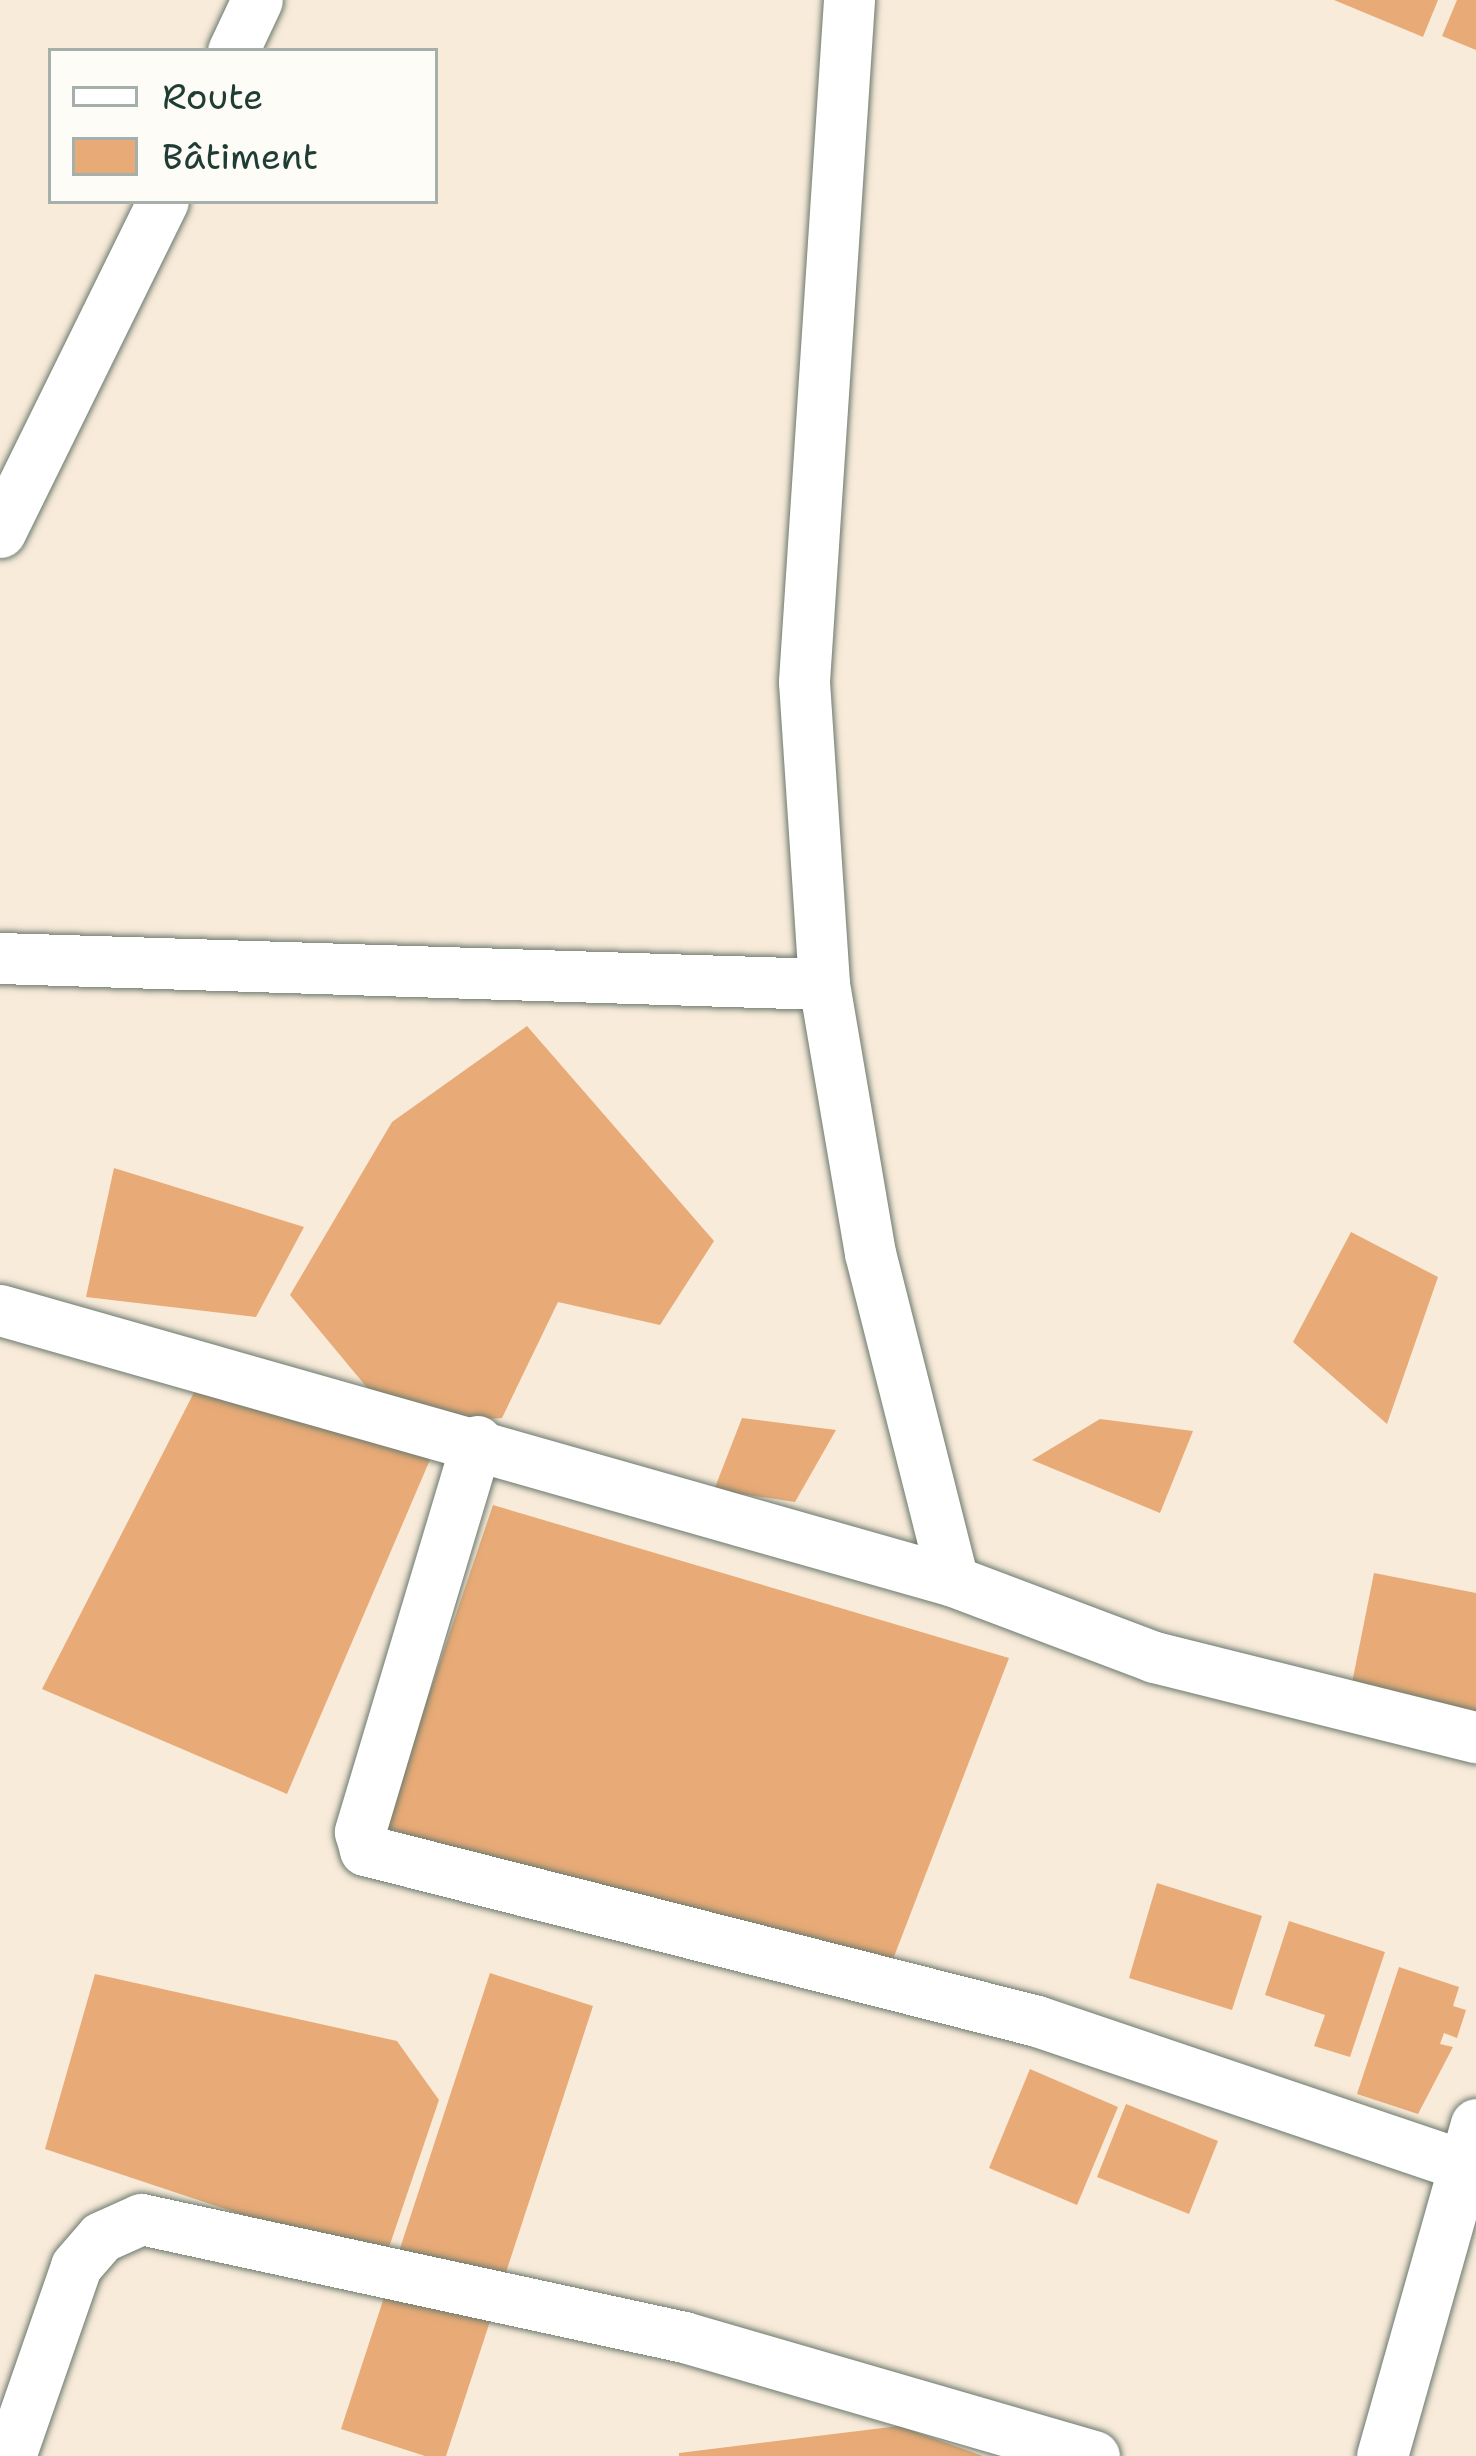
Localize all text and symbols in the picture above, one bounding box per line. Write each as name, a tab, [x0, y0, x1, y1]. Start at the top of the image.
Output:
legend	[48, 48, 438, 204]
text: Route	[162, 72, 263, 121]
text: Bâtiment	[162, 132, 318, 181]

